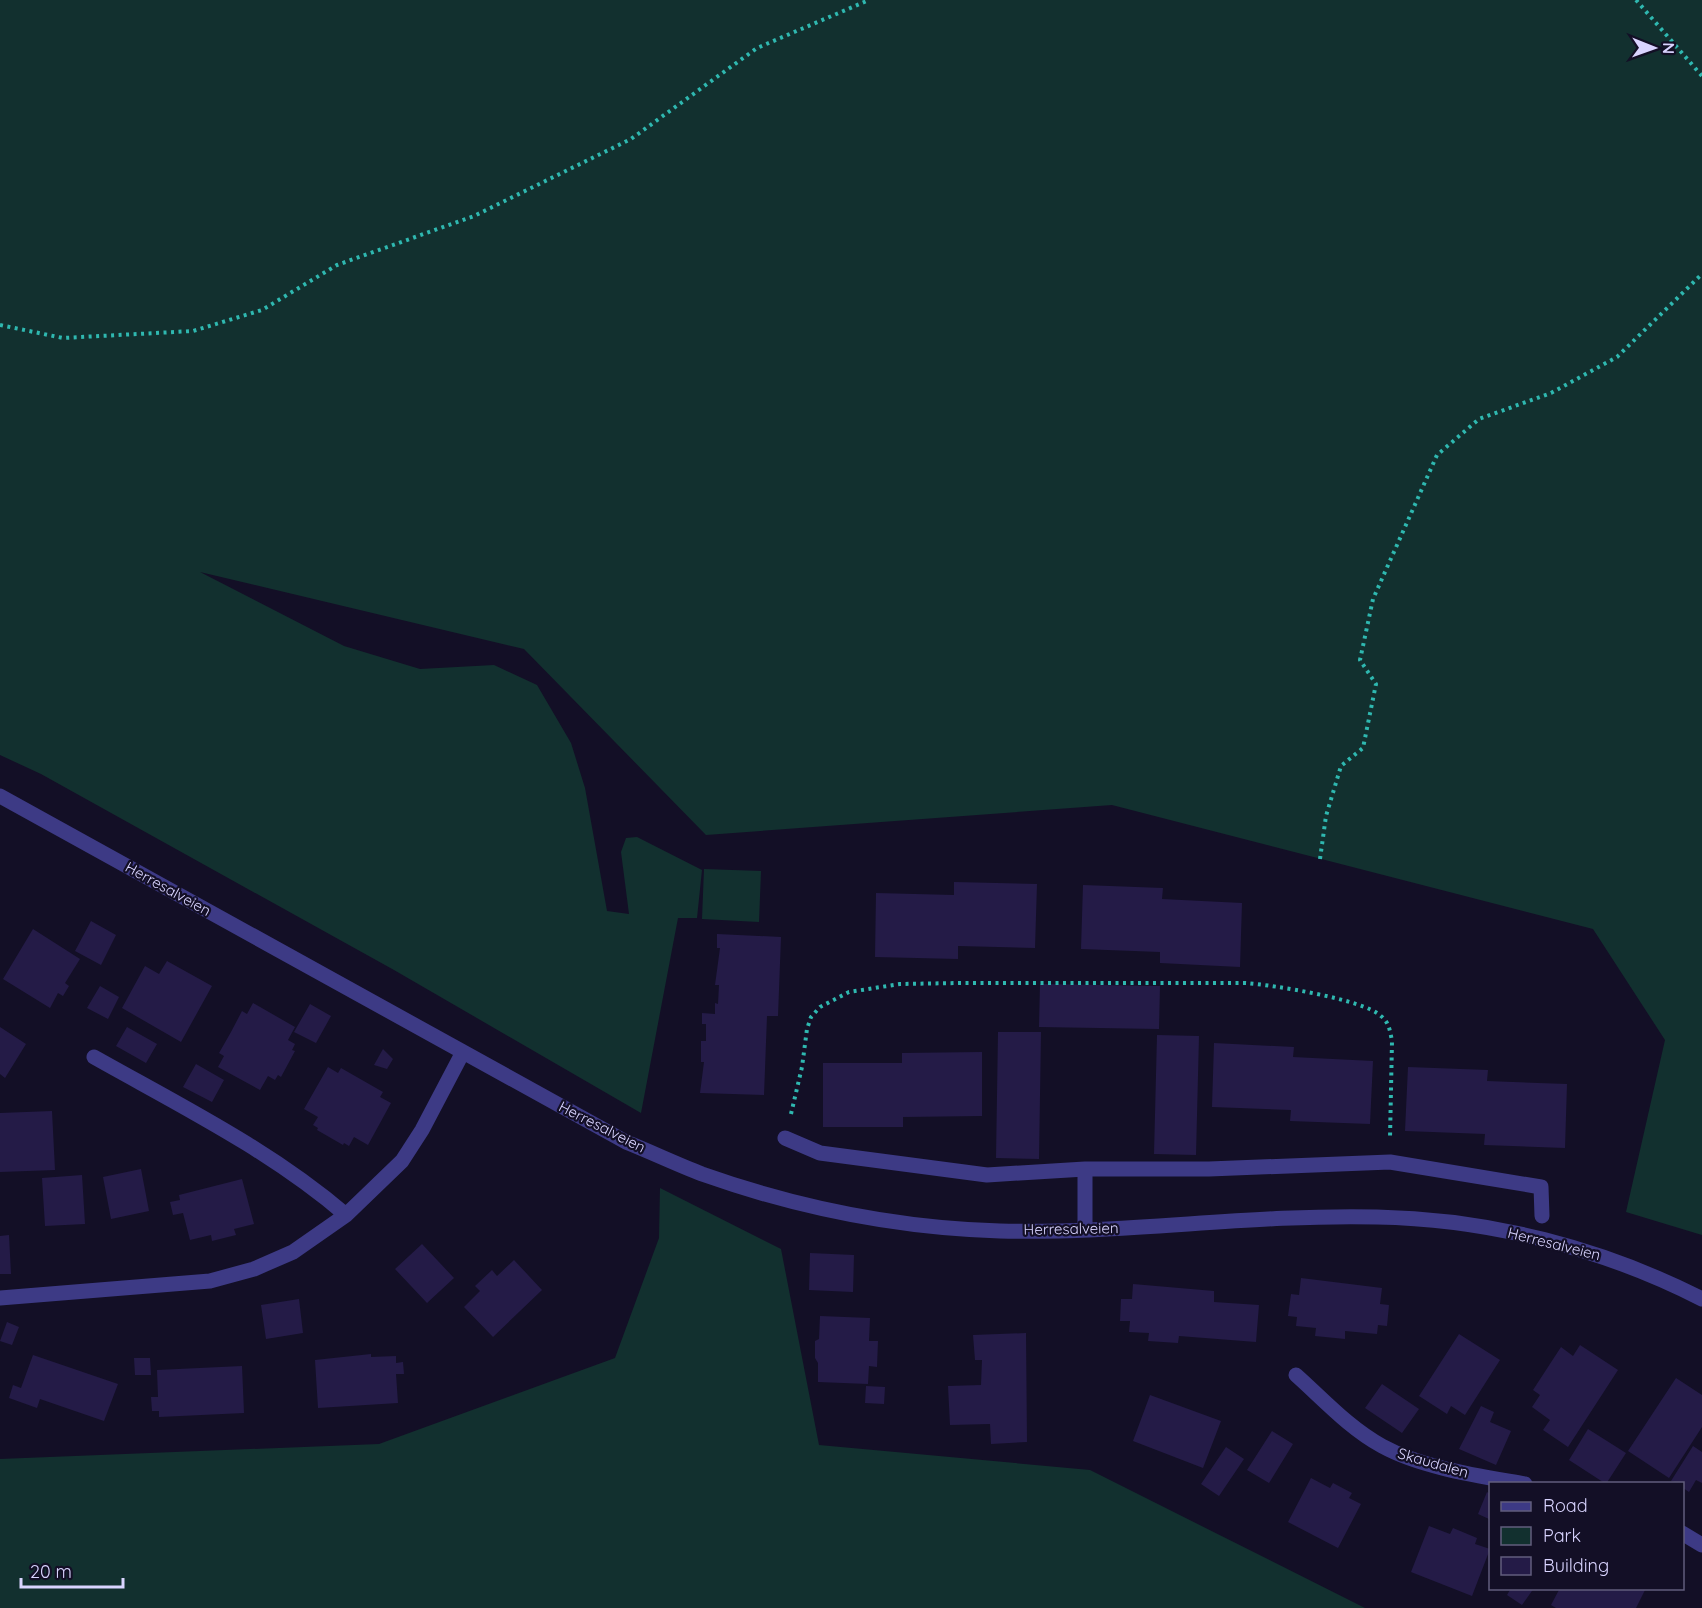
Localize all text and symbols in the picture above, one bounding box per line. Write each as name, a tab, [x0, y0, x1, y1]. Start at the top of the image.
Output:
north arrow	[1624, 18, 1684, 78]
text: N	[1659, 42, 1679, 54]
street label: Herresalveien	[122, 857, 214, 920]
street label: Herresalveien	[556, 1097, 649, 1157]
street label: Herresalveien	[1023, 1218, 1119, 1239]
street label: Herresalveien	[1506, 1223, 1603, 1264]
street label: Skaudalen	[1396, 1443, 1471, 1482]
legend	[1489, 1482, 1684, 1590]
text: Road	[1543, 1494, 1588, 1517]
text: Park	[1543, 1524, 1581, 1547]
scale bar	[21, 1551, 123, 1589]
text: Building	[1543, 1554, 1609, 1577]
text: 20 m	[30, 1560, 72, 1583]

